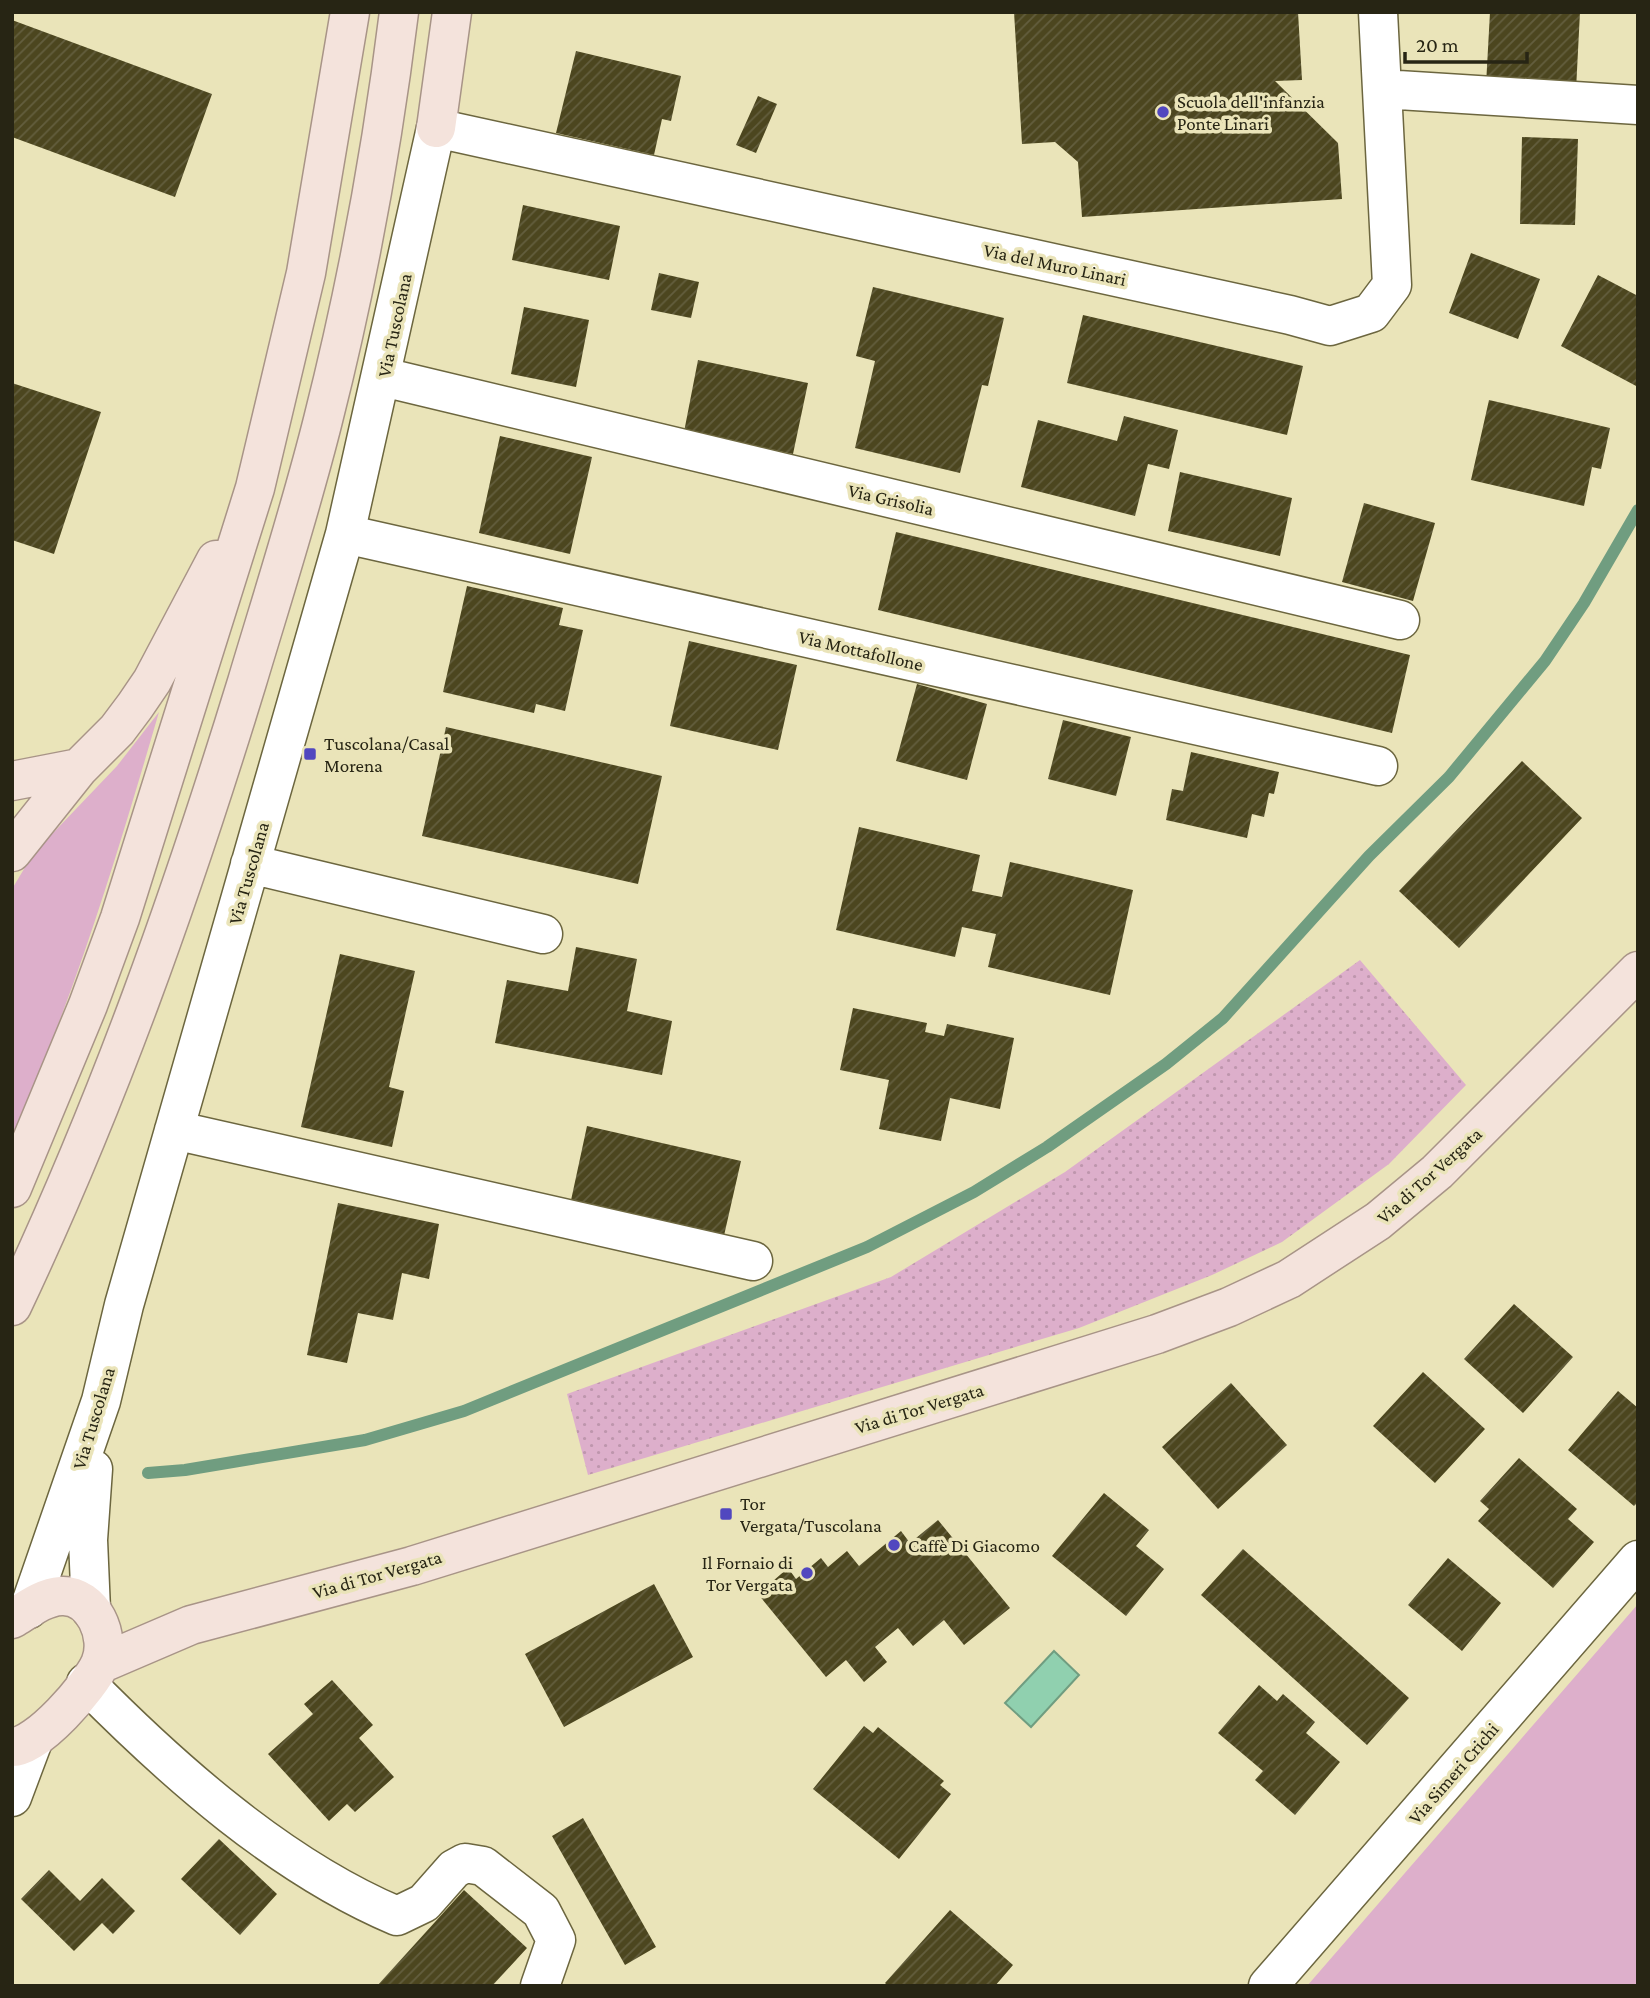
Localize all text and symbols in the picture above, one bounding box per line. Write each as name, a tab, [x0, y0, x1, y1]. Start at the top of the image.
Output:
scale bar	[1405, 21, 1528, 65]
text: 20 m	[1416, 33, 1459, 57]
place label: Scuola dell'infanzia Ponte Linari	[1177, 91, 1325, 134]
marker: Scuola dell'infanzia Ponte Linari	[1155, 104, 1171, 120]
street label: Via del Muro Linari	[982, 239, 1128, 290]
street label: Via Tuscolana	[373, 271, 416, 379]
street label: Via Grisolia	[846, 479, 936, 520]
street label: Via Mottafollone	[797, 626, 925, 675]
place label: Tuscolana/Casal Morena	[324, 733, 449, 776]
marker: Tuscolana/Casal Morena	[302, 746, 318, 762]
street label: Via Tuscolana	[224, 819, 273, 927]
street label: Via di Tor Vergata	[1373, 1123, 1486, 1228]
street label: Via Tuscolana	[68, 1364, 119, 1472]
street label: Via di Tor Vergata	[852, 1379, 986, 1438]
place label: Tor Vergata/Tuscolana	[740, 1493, 882, 1536]
marker: Tor Vergata/Tuscolana	[718, 1506, 734, 1522]
place label: Caffè Di Giacomo	[908, 1535, 1040, 1556]
marker: Caffè Di Giacomo	[886, 1537, 902, 1553]
street label: Via di Tor Vergata	[310, 1546, 444, 1603]
place label: Il Fornaio di Tor Vergata	[702, 1552, 793, 1595]
marker: Il Fornaio di Tor Vergata	[799, 1565, 815, 1581]
street label: Via Simeri Crichi	[1404, 1719, 1503, 1828]

